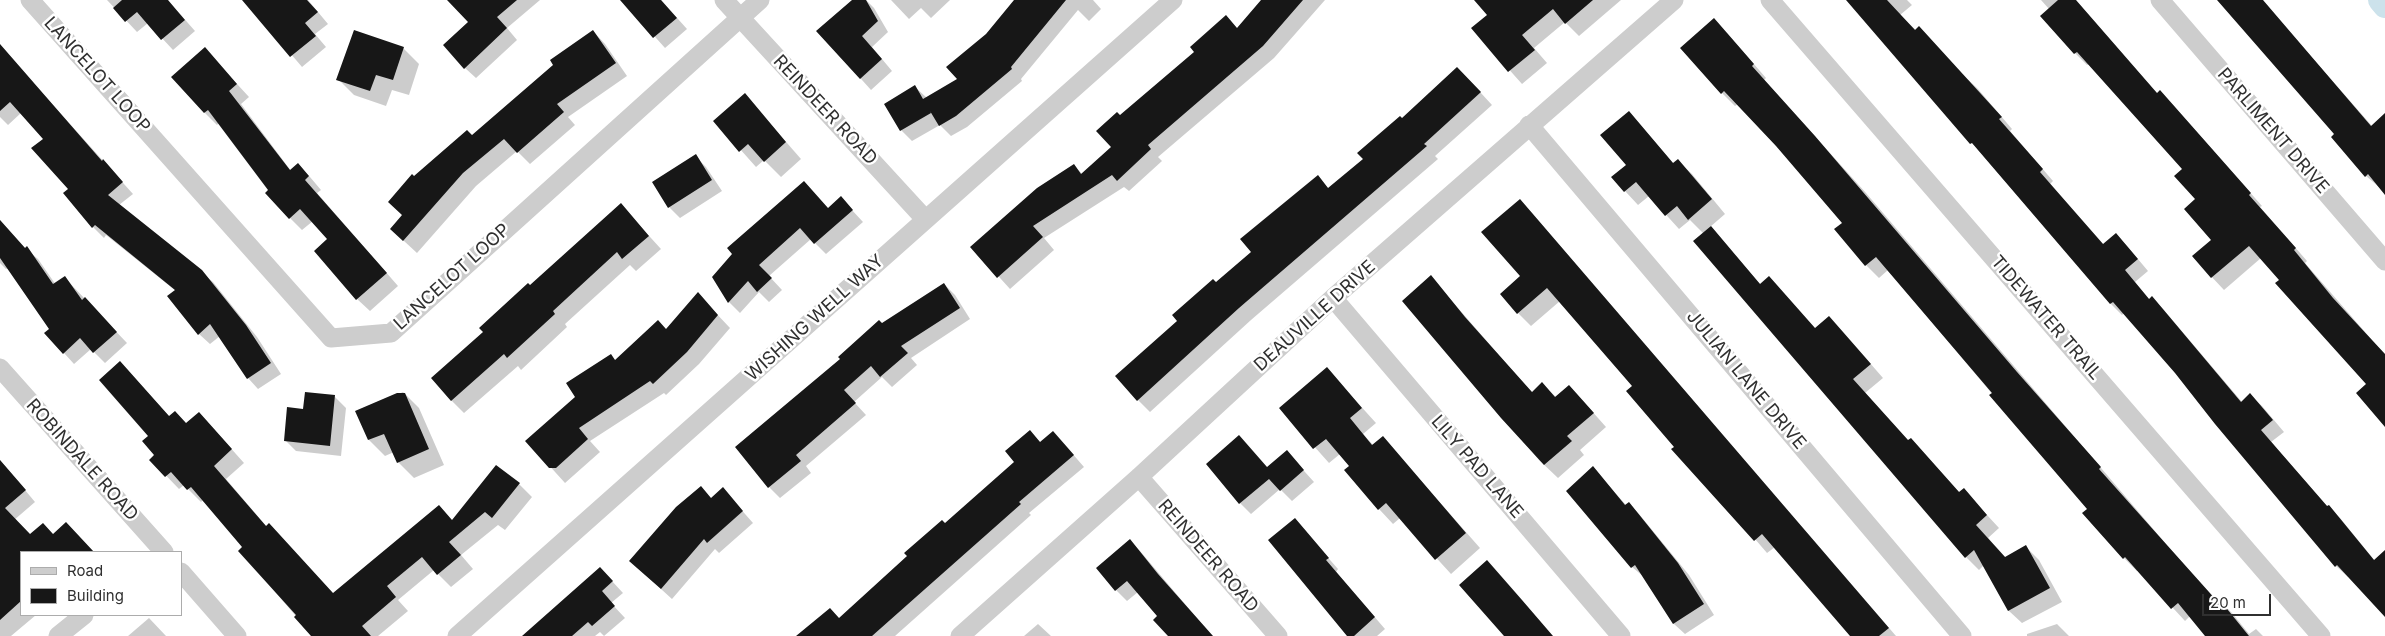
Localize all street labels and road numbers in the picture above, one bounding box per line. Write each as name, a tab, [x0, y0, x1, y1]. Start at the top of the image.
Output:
street label: LANCELOT LOOP	[39, 13, 155, 137]
street label: REINDEER ROAD	[769, 51, 881, 169]
street label: PARLIMENT DRIVE	[2213, 64, 2333, 198]
street label: LANCELOT LOOP	[390, 219, 514, 335]
street label: WISHING WELL WAY	[741, 250, 889, 386]
street label: TIDEWATER TRAIL	[1986, 251, 2106, 385]
street label: DEAUVILLE DRIVE	[1250, 256, 1380, 376]
street label: JULIAN LANE DRIVE	[1682, 306, 1810, 454]
street label: ROBINDALE ROAD	[22, 395, 142, 525]
street label: LILY PAD LANE	[1426, 411, 1528, 523]
street label: REINDEER ROAD	[1153, 495, 1263, 617]

